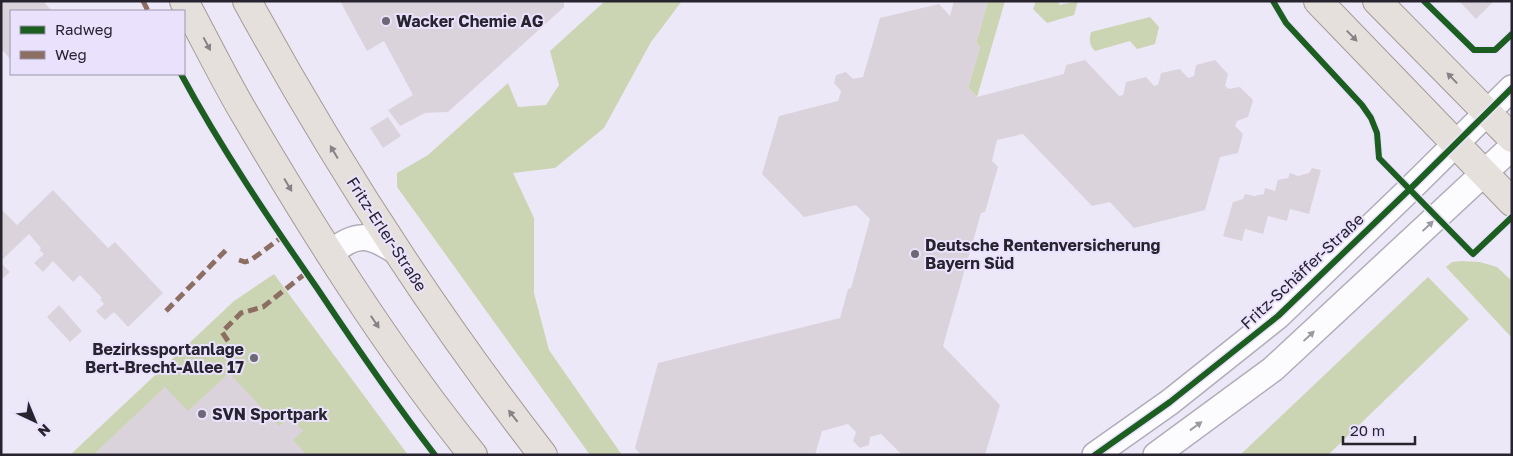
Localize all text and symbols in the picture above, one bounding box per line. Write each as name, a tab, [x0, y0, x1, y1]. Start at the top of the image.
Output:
legend	[10, 10, 185, 75]
place label: Wacker Chemie AG	[396, 11, 544, 31]
marker: Wacker Chemie AG	[380, 15, 392, 27]
text: Radweg	[55, 20, 113, 38]
one-way arrow	[1346, 30, 1358, 42]
one-way arrow	[203, 37, 211, 51]
text: Weg	[55, 45, 87, 63]
one-way arrow	[1446, 72, 1458, 84]
one-way arrow	[330, 145, 339, 158]
street label: Fritz-Erler-Straße	[343, 173, 431, 295]
one-way arrow	[283, 179, 292, 192]
street label: Fritz-Schäffer-Straße	[1236, 209, 1368, 333]
one-way arrow	[1422, 220, 1434, 232]
place label: Deutsche Rentenversicherung Bayern Süd	[925, 235, 1160, 273]
marker: Deutsche Rentenversicherung Bayern Süd	[909, 248, 921, 260]
one-way arrow	[371, 315, 380, 328]
one-way arrow	[1303, 330, 1315, 342]
place label: Bezirkssportanlage Bert-Brecht-Allee 17	[85, 339, 244, 377]
marker: Bezirkssportanlage Bert-Brecht-Allee 17	[248, 352, 260, 364]
north arrow	[10, 396, 60, 446]
place label: SVN Sportpark	[212, 404, 328, 424]
marker: SVN Sportpark	[196, 408, 208, 420]
one-way arrow	[507, 410, 518, 423]
scale bar	[1343, 414, 1416, 446]
text: N	[35, 421, 54, 441]
one-way arrow	[1189, 421, 1203, 431]
text: 20 m	[1350, 421, 1385, 439]

